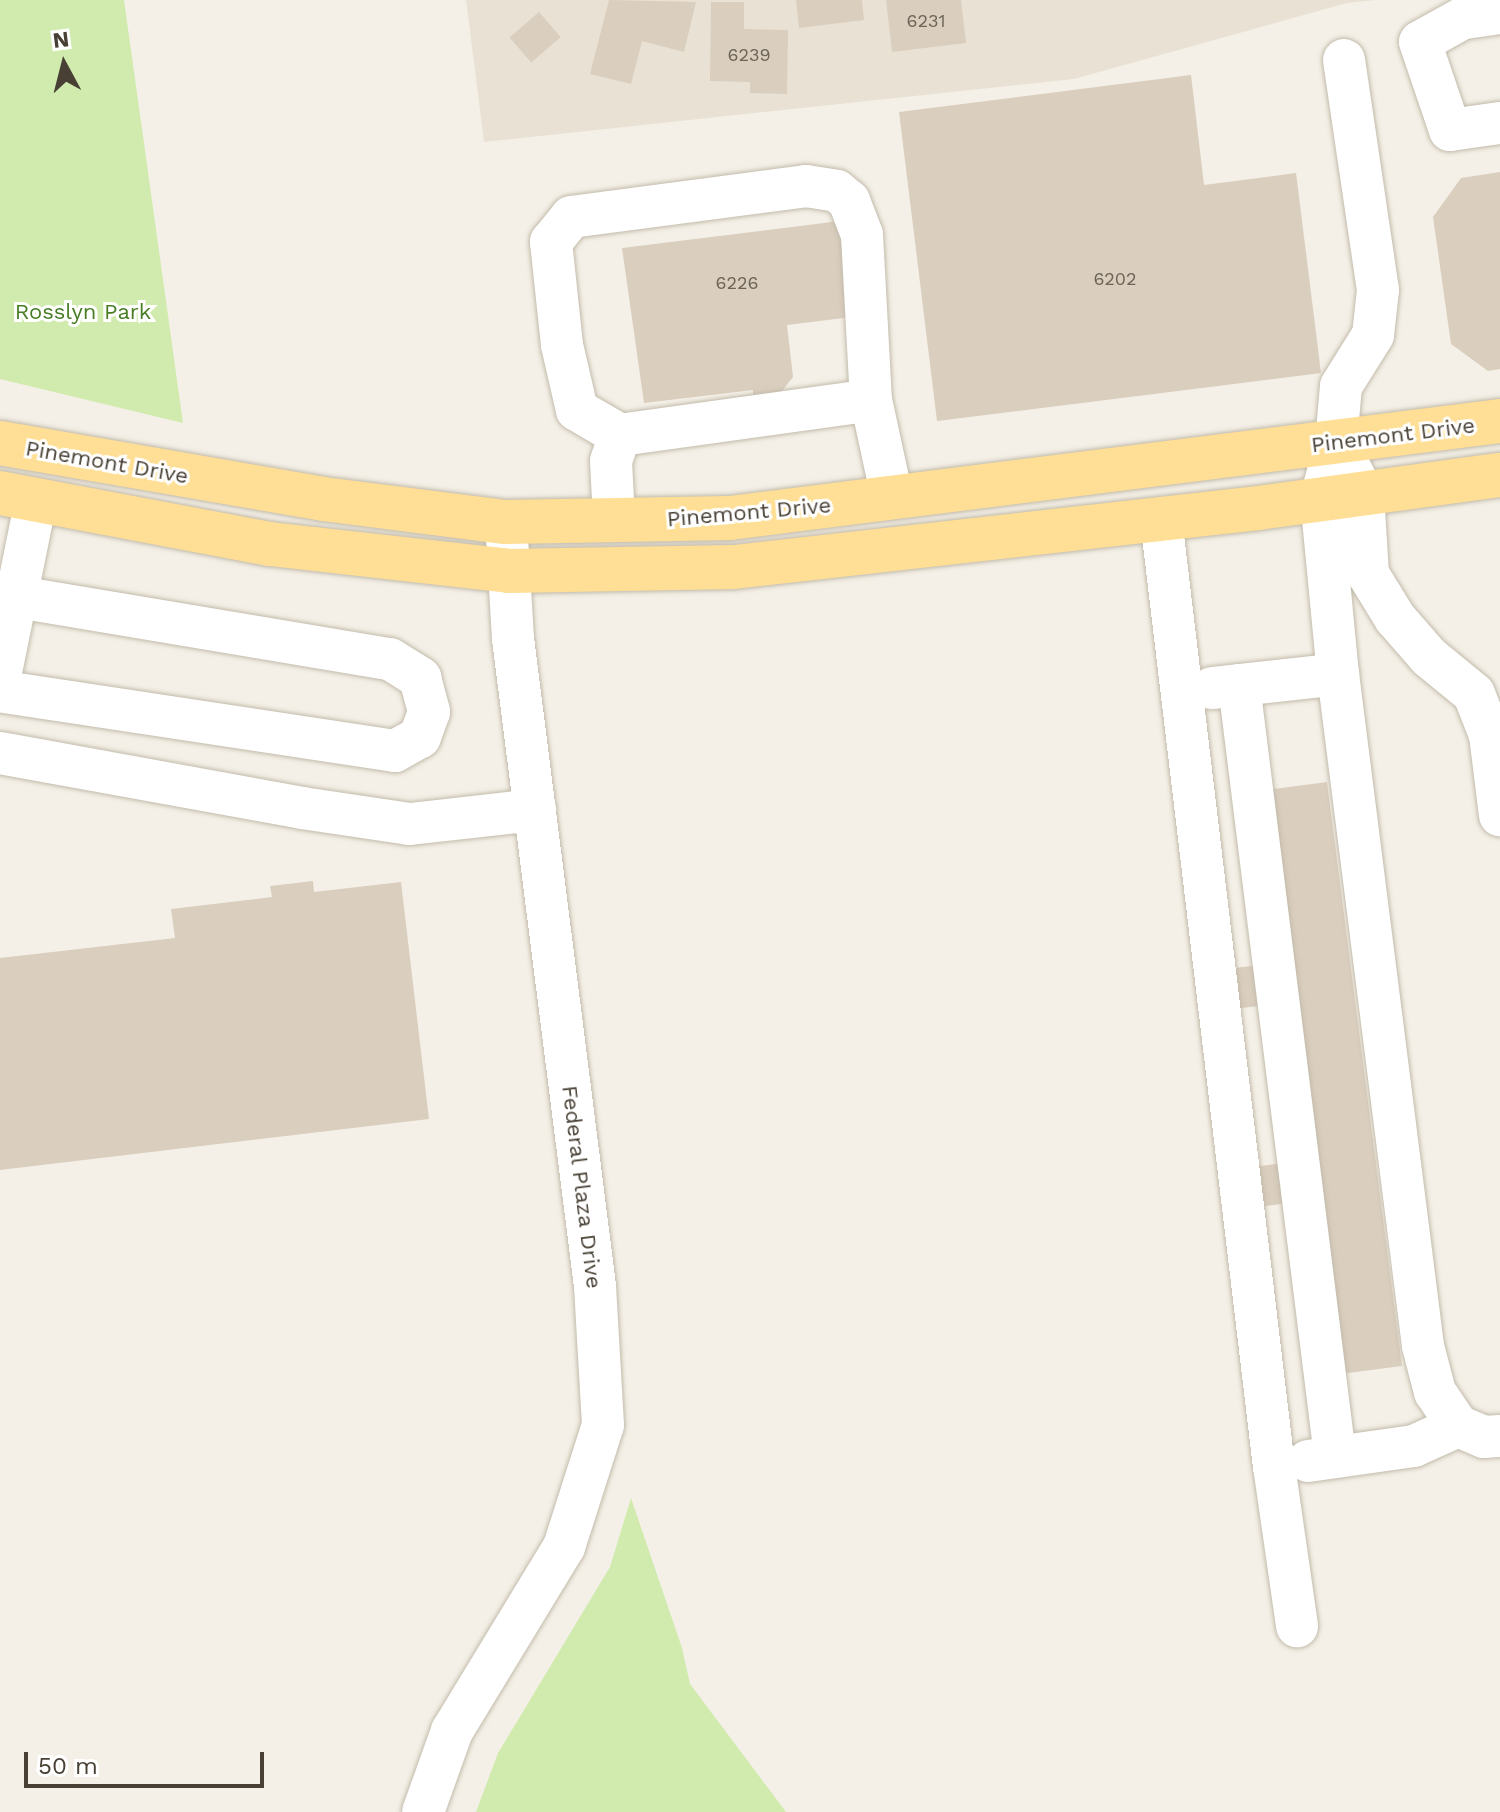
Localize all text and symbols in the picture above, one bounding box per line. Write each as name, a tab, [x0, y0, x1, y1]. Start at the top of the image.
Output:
house number: 6231	[907, 10, 945, 32]
north arrow	[24, 24, 104, 104]
text: N	[51, 26, 71, 53]
house number: 6239	[727, 44, 771, 66]
house number: 6202	[1093, 268, 1137, 290]
house number: 6226	[716, 272, 758, 294]
park label: Rosslyn Park	[15, 299, 151, 325]
street label: Pinemont Drive	[1310, 412, 1476, 458]
street label: Pinemont Drive	[24, 435, 190, 489]
street label: Pinemont Drive	[666, 492, 832, 532]
street label: Federal Plaza Drive	[556, 1083, 608, 1291]
scale bar	[28, 1736, 268, 1786]
text: 50 m	[38, 1752, 98, 1780]

